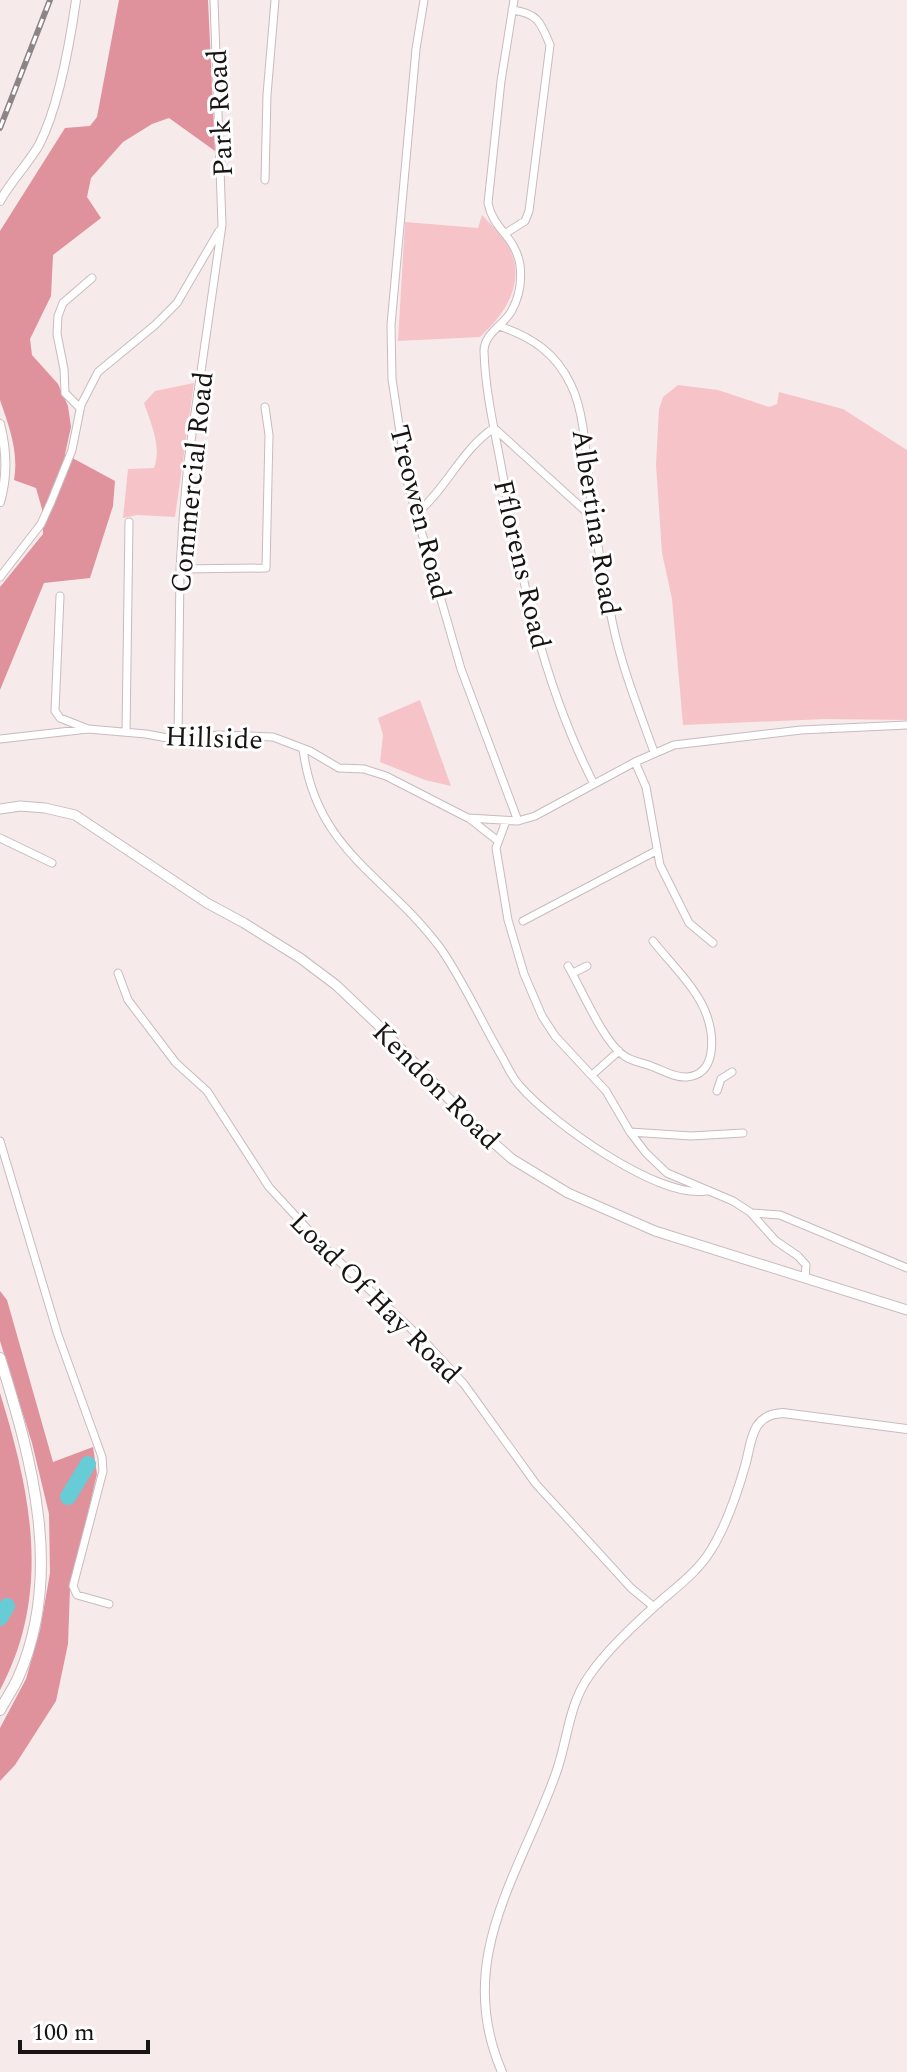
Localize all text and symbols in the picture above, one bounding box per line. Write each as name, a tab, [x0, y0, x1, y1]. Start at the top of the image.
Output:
street label: Park Road	[196, 48, 245, 178]
street label: Commercial Road	[159, 369, 225, 595]
street label: Treowen Road	[377, 420, 462, 604]
street label: Albertina Road	[560, 426, 631, 618]
street label: Fflorens Road	[481, 475, 562, 653]
street label: Hillside	[164, 715, 264, 762]
street label: Kendon Road	[362, 1012, 510, 1160]
street label: Load Of Hay Road	[279, 1202, 471, 1394]
scale bar	[20, 2004, 148, 2054]
text: 100 m	[32, 2015, 95, 2051]

